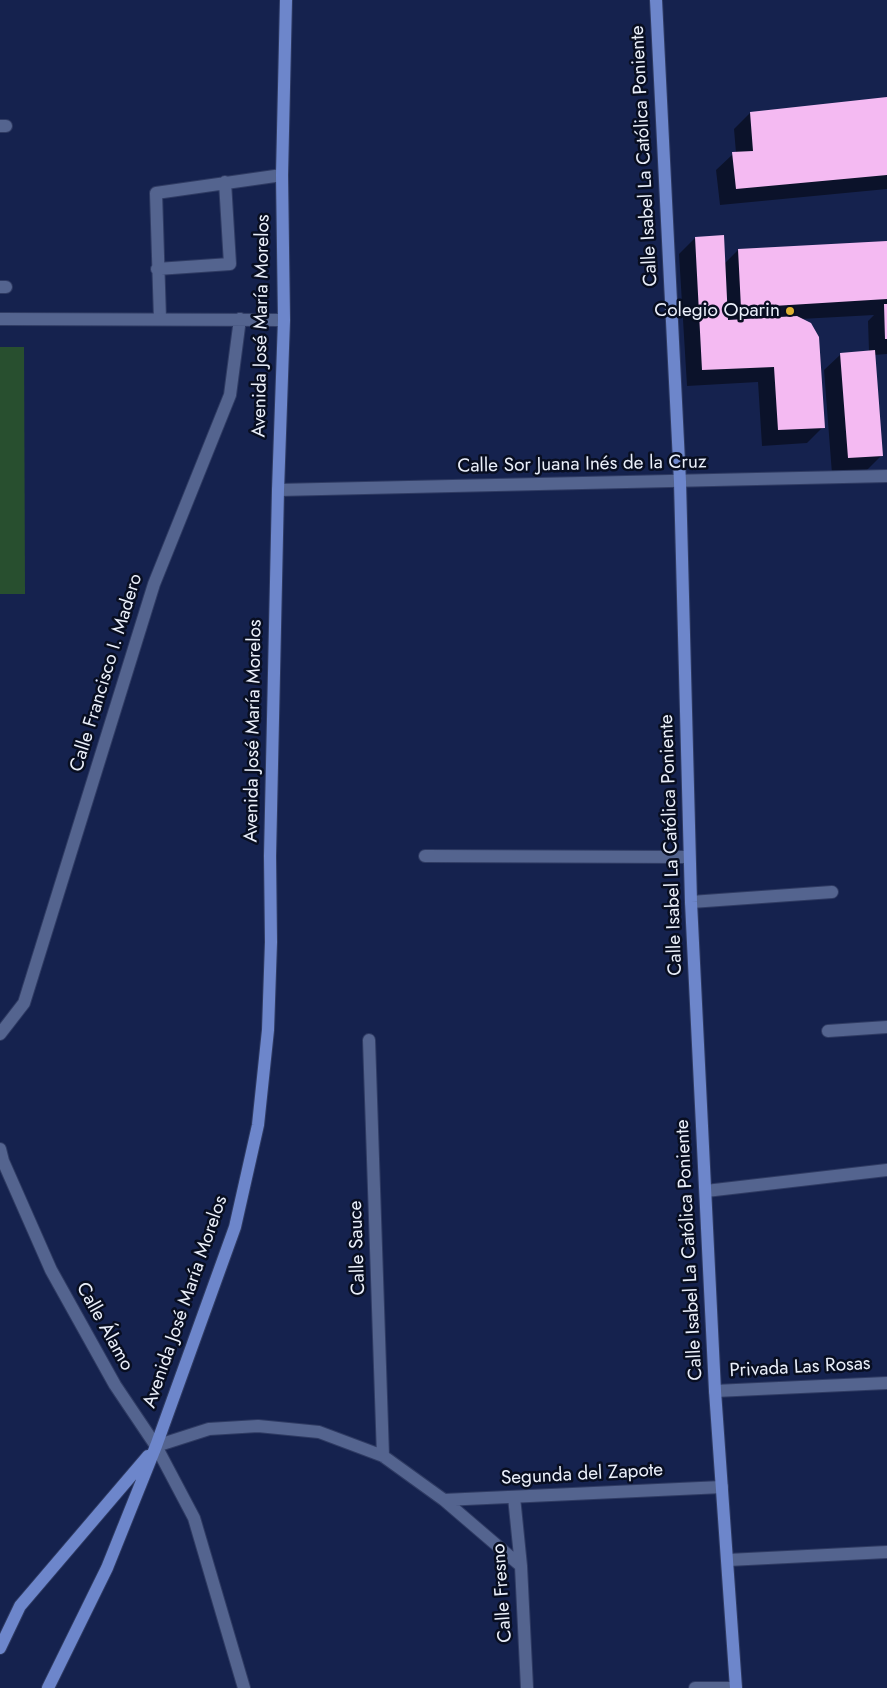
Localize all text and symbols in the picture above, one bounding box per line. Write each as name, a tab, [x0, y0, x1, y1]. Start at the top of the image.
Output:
street label: Calle Isabel La Católica Poniente	[627, 25, 663, 287]
street label: Avenida José María Morelos	[249, 214, 275, 438]
place label: Colegio Oparin	[654, 300, 780, 322]
marker: Colegio Oparin	[784, 305, 796, 317]
street label: Calle Sor Juana Inés de la Cruz	[457, 451, 707, 479]
street label: Calle Francisco I. Madero	[66, 571, 148, 775]
street label: Avenida José María Morelos	[241, 619, 267, 843]
street label: Calle Isabel La Católica Poniente	[656, 714, 688, 976]
street label: Calle Isabel La Católica Poniente	[672, 1119, 708, 1381]
street label: Avenida José María Morelos	[139, 1193, 233, 1411]
street label: Calle Sauce	[345, 1200, 371, 1296]
street label: Calle Álamo	[70, 1279, 138, 1375]
street label: Privada Las Rosas	[729, 1353, 871, 1383]
street label: Segunda del Zapote	[500, 1459, 664, 1491]
street label: Calle Fresno	[488, 1543, 518, 1643]

